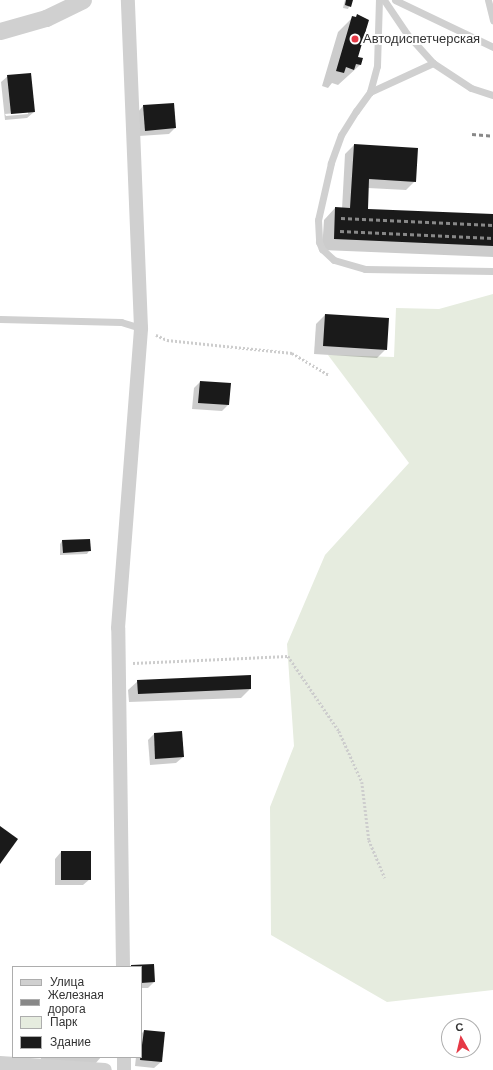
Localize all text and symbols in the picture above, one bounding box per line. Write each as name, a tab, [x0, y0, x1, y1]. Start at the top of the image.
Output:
place label: Автодиспетчерская	[363, 31, 480, 47]
marker: Автодиспетчерская	[350, 34, 360, 44]
legend	[12, 966, 142, 1058]
text: Улица	[50, 975, 84, 989]
text: Железная дорога	[48, 988, 104, 1016]
text: Парк	[50, 1015, 77, 1029]
north arrow	[441, 1018, 481, 1058]
text: С	[455, 1021, 464, 1034]
text: Здание	[50, 1035, 91, 1049]

